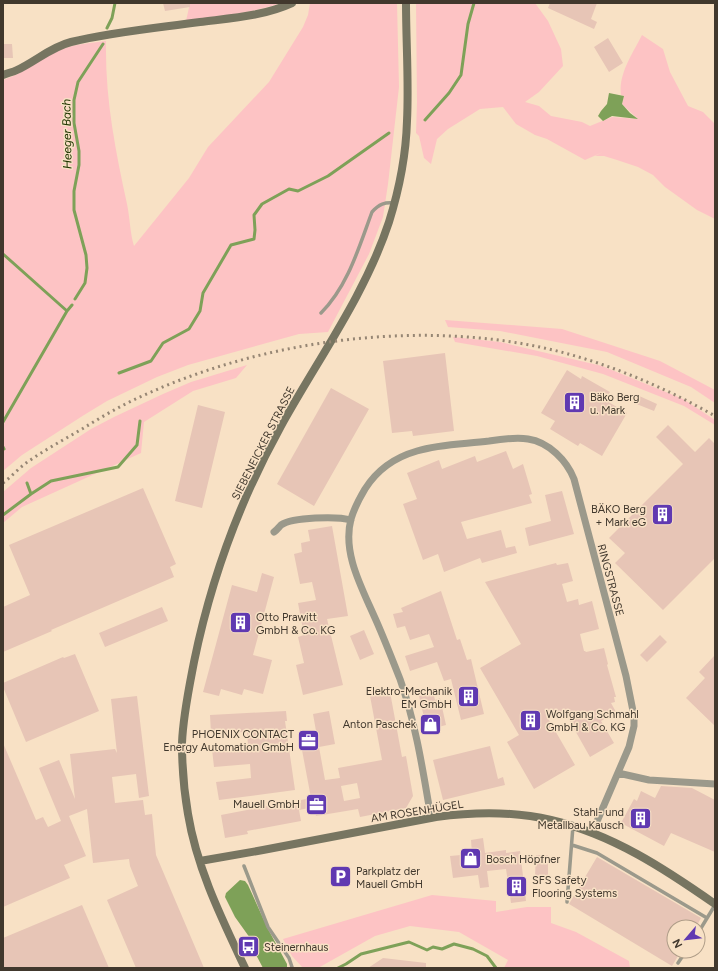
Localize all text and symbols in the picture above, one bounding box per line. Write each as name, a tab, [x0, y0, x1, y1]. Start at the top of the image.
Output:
water label: Heeger Bach	[59, 98, 75, 169]
street label: SIEBENEICKER STRASSE	[229, 384, 298, 502]
building icon: Bäko Berg u. Mark	[562, 390, 588, 416]
place label: Bäko Berg u. Mark	[590, 391, 640, 417]
building icon: BÄKO Berg + Mark eG	[649, 502, 675, 528]
place label: BÄKO Berg + Mark eG	[591, 503, 646, 529]
street label: RINGSTRASSE	[595, 543, 626, 618]
building icon: Otto Prawitt GmbH & Co. KG	[228, 610, 254, 636]
place label: Otto Prawitt GmbH & Co. KG	[256, 611, 335, 637]
building icon: Elektro-Mechanik EM GmbH	[455, 684, 481, 710]
place label: Elektro-Mechanik EM GmbH	[366, 685, 453, 711]
building icon: Wolfgang Schmahl GmbH & Co. KG	[517, 707, 543, 733]
place label: Wolfgang Schmahl GmbH & Co. KG	[546, 708, 639, 734]
shop icon: Anton Paschek	[418, 711, 444, 737]
place label: Anton Paschek	[343, 718, 417, 731]
office icon: PHOENIX CONTACT Energy Automation GmbH	[296, 727, 322, 753]
place label: PHOENIX CONTACT Energy Automation GmbH	[163, 728, 294, 754]
office icon: Mauell GmbH	[303, 791, 329, 817]
street label: AM ROSENHÜGEL	[370, 797, 464, 825]
place label: Mauell GmbH	[233, 798, 300, 811]
building icon: Stahl- und Metallbau Kausch	[627, 805, 653, 831]
place label: Stahl- und Metallbau Kausch	[538, 806, 624, 832]
shop icon: Bosch Höpfner	[457, 846, 483, 872]
place label: Bosch Höpfner	[486, 853, 560, 866]
parking icon: Parkplatz der Mauell GmbH	[328, 864, 354, 890]
place label: Parkplatz der Mauell GmbH	[356, 865, 423, 891]
building icon: SFS Safety Flooring Systems	[503, 873, 529, 899]
place label: SFS Safety Flooring Systems	[532, 874, 617, 900]
north arrow	[666, 919, 706, 959]
bus stop icon: Steinernhaus	[236, 934, 262, 960]
text: N	[670, 937, 685, 950]
place label: Steinernhaus	[264, 941, 328, 954]

